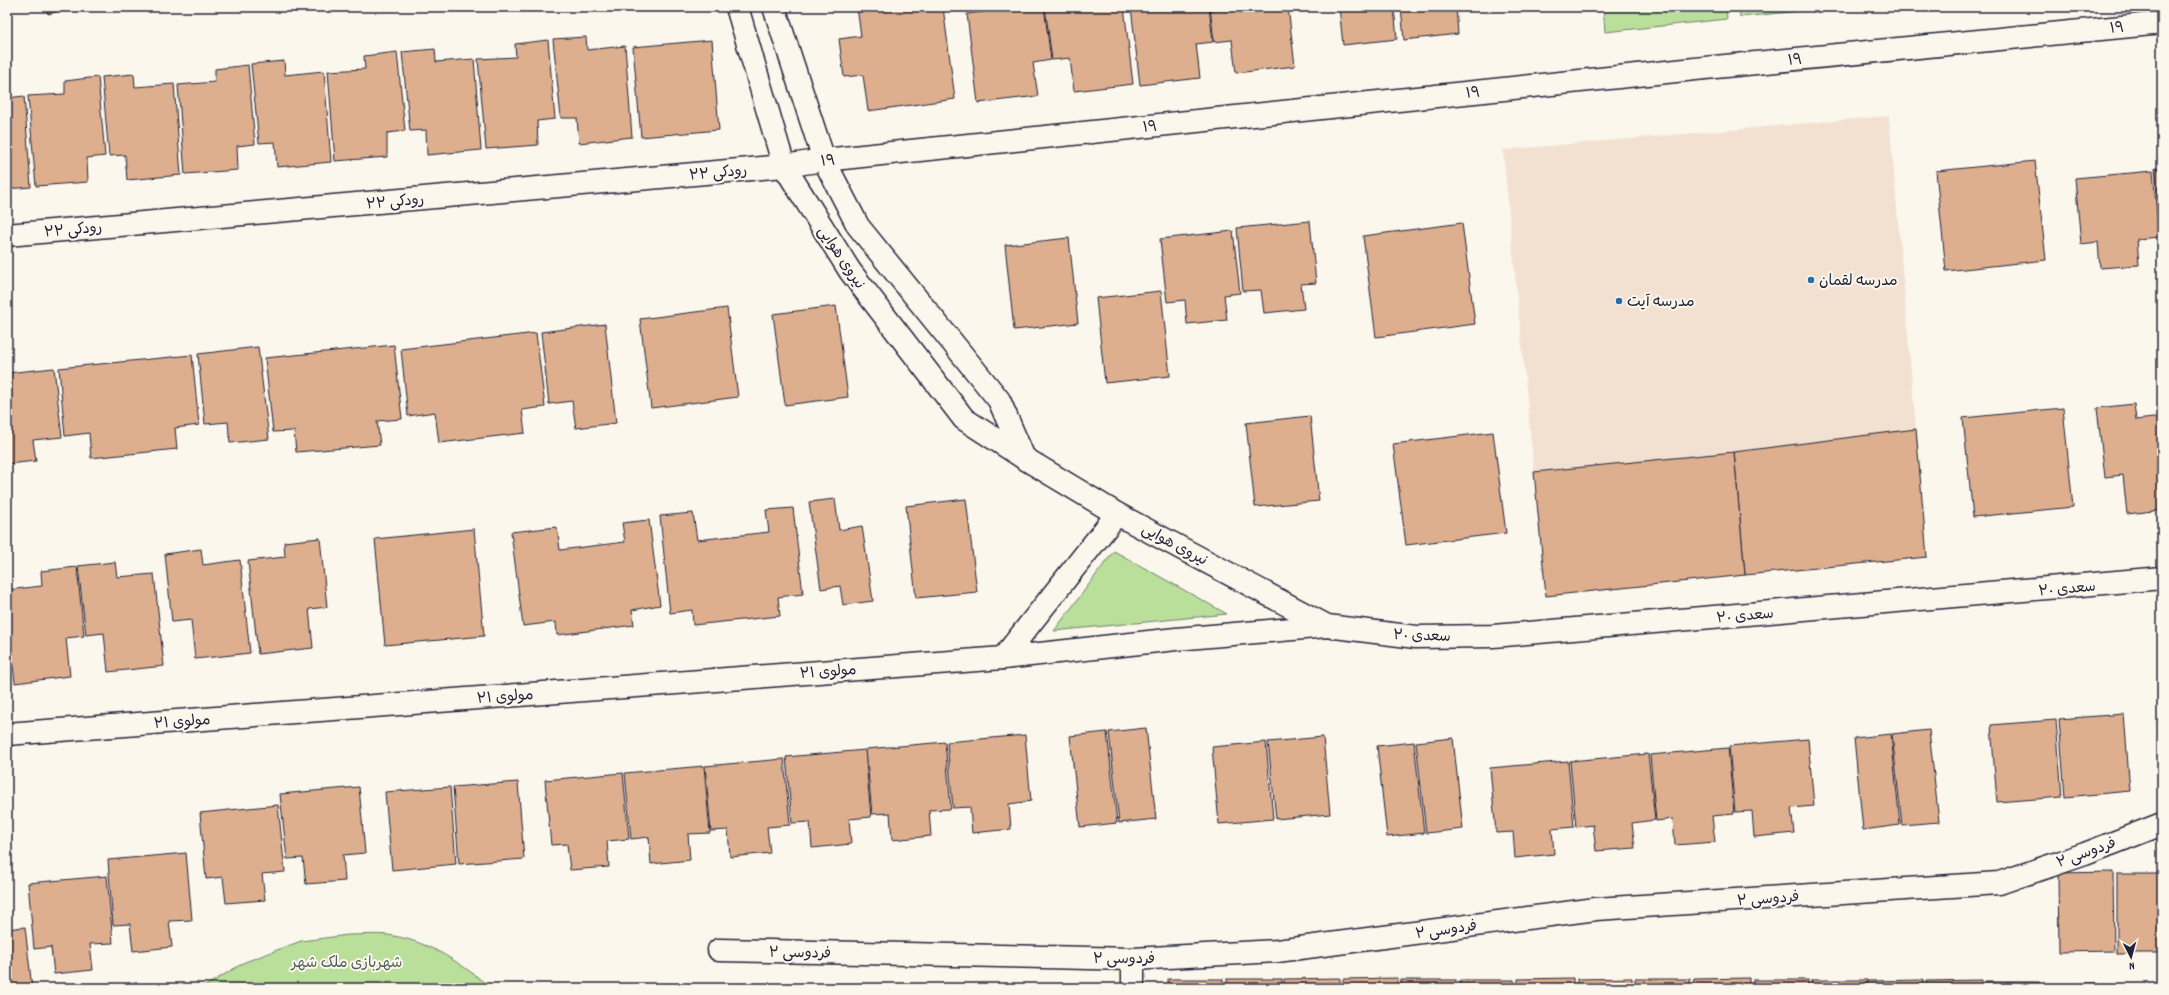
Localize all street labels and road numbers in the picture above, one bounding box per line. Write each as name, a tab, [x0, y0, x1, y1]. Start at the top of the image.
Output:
street label: ۱۹	[2109, 17, 2126, 41]
street label: ۱۹	[1787, 49, 1804, 73]
street label: ۱۹	[1465, 82, 1482, 106]
street label: ۱۹	[1142, 116, 1159, 140]
street label: ۱۹	[820, 150, 837, 174]
street label: رودکی ۲۲	[688, 160, 748, 187]
street label: رودکی ۲۲	[365, 189, 425, 216]
street label: رودکی ۲۲	[43, 217, 103, 244]
street label: نیروی هوایی	[811, 222, 870, 294]
street label: نیروی هوایی	[1137, 519, 1211, 572]
street label: سعدی ۲۰	[2038, 577, 2097, 603]
street label: سعدی ۲۰	[1716, 604, 1775, 630]
street label: سعدی ۲۰	[1393, 625, 1451, 649]
street label: مولوی ۲۱	[799, 660, 857, 686]
street label: مولوی ۲۱	[476, 685, 534, 711]
street label: مولوی ۲۱	[153, 710, 211, 736]
street label: فردوسی ۲	[2054, 833, 2120, 875]
street label: فردوسی ۲	[1736, 887, 1800, 913]
street label: فردوسی ۲	[1414, 916, 1479, 946]
street label: فردوسی ۲	[769, 942, 831, 966]
street label: فردوسی ۲	[1093, 949, 1155, 971]

